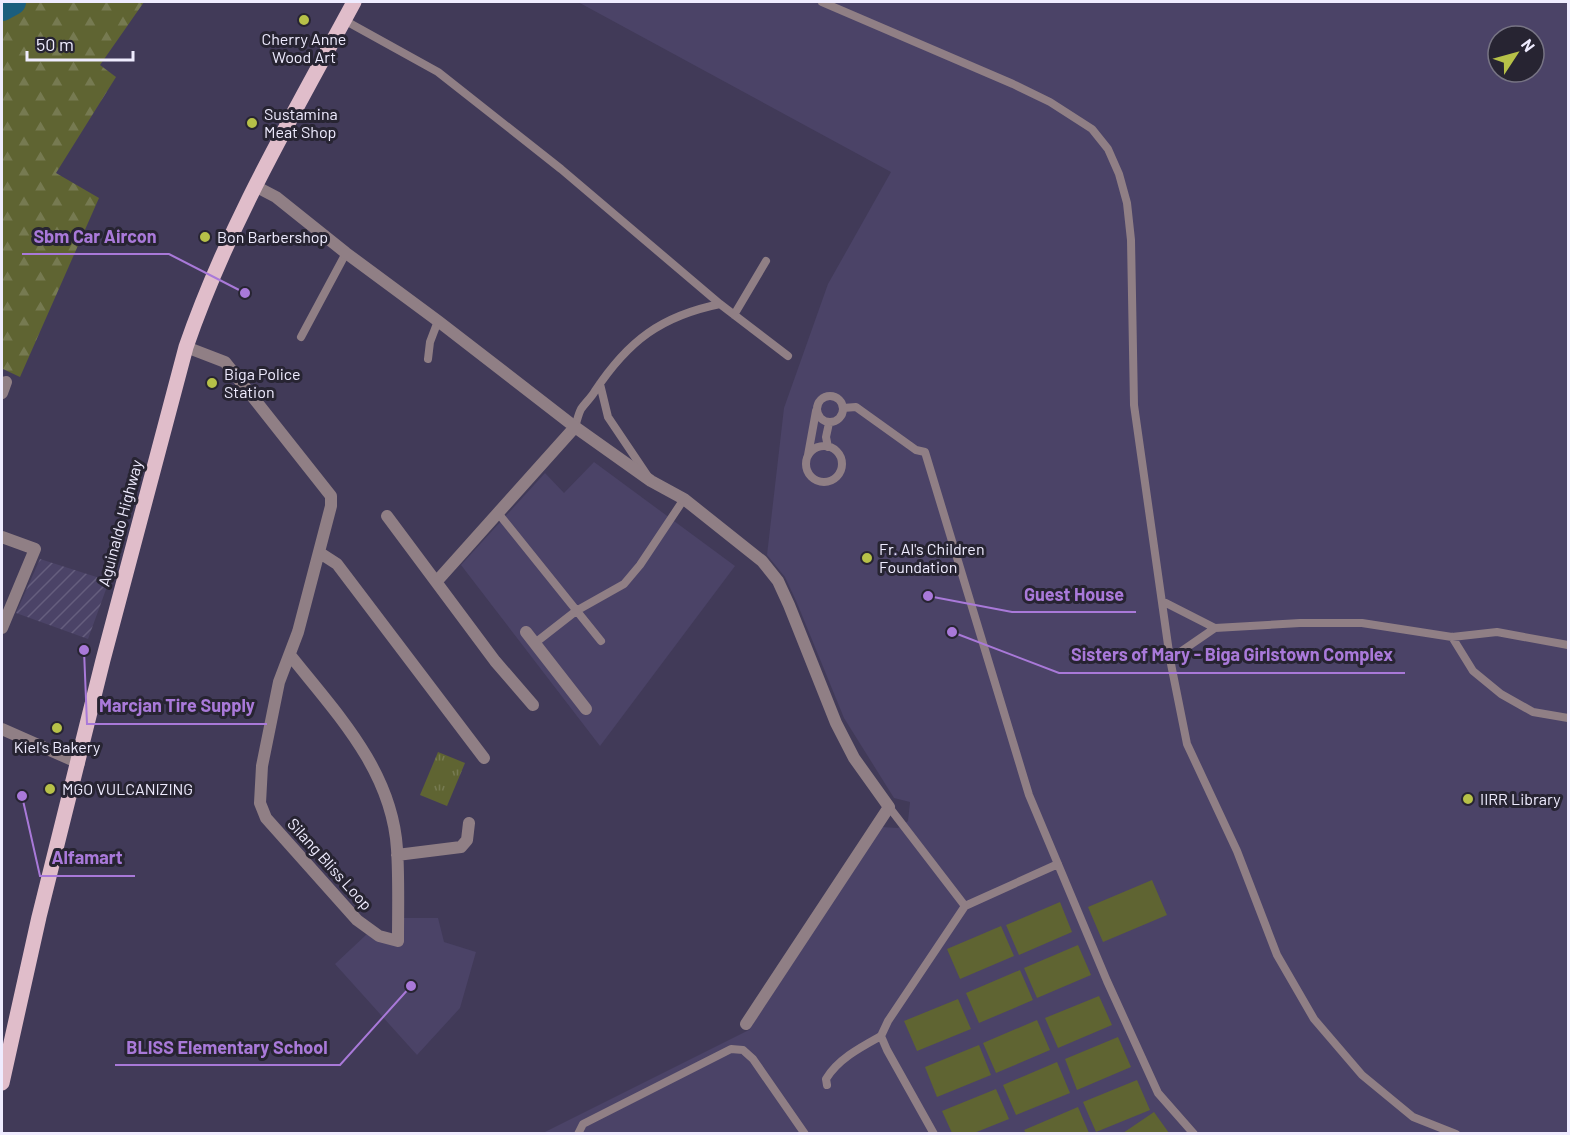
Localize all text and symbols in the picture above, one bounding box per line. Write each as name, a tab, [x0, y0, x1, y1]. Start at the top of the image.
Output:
marker: Cherry Anne Wood Art	[297, 13, 311, 27]
scale bar	[27, 24, 134, 62]
north arrow	[1486, 24, 1546, 84]
place label: Cherry Anne Wood Art	[262, 29, 346, 66]
text: 50 m	[36, 33, 74, 55]
text: N	[1518, 35, 1539, 55]
place label: Sustamina Meat Shop	[264, 104, 338, 141]
marker: Sustamina Meat Shop	[245, 116, 259, 130]
callout: Sbm Car Aircon	[22, 218, 169, 254]
text: Sbm Car Aircon	[33, 225, 157, 247]
place label: Bon Barbershop	[217, 227, 328, 246]
marker: Bon Barbershop	[198, 230, 212, 244]
place label: Biga Police Station	[224, 364, 301, 401]
marker: Biga Police Station	[205, 376, 219, 390]
street label: Aguinaldo Highway	[93, 457, 146, 588]
place label: Fr. Al's Children Foundation	[879, 539, 985, 576]
marker: Fr. Al's Children Foundation	[860, 551, 874, 565]
callout: Guest House	[1012, 576, 1136, 612]
text: Guest House	[1024, 583, 1124, 605]
callout: Sisters of Mary - Biga Girlstown Complex	[1059, 637, 1405, 673]
text: Sisters of Mary - Biga Girlstown Complex	[1071, 643, 1393, 665]
callout: Marcjan Tire Supply	[87, 688, 267, 724]
text: Marcjan Tire Supply	[99, 694, 255, 716]
marker: Kiel's Bakery	[50, 721, 64, 735]
place label: Kiel's Bakery	[14, 737, 101, 756]
place label: MGO VULCANIZING	[62, 779, 193, 798]
marker: MGO VULCANIZING	[43, 782, 57, 796]
place label: IIRR Library	[1480, 789, 1561, 808]
marker: IIRR Library	[1461, 792, 1475, 806]
street label: Silang Bliss Loop	[284, 814, 377, 914]
callout: Alfamart	[40, 840, 135, 876]
text: Alfamart	[51, 846, 123, 868]
callout: BLISS Elementary School	[115, 1029, 340, 1065]
text: BLISS Elementary School	[126, 1036, 328, 1058]

